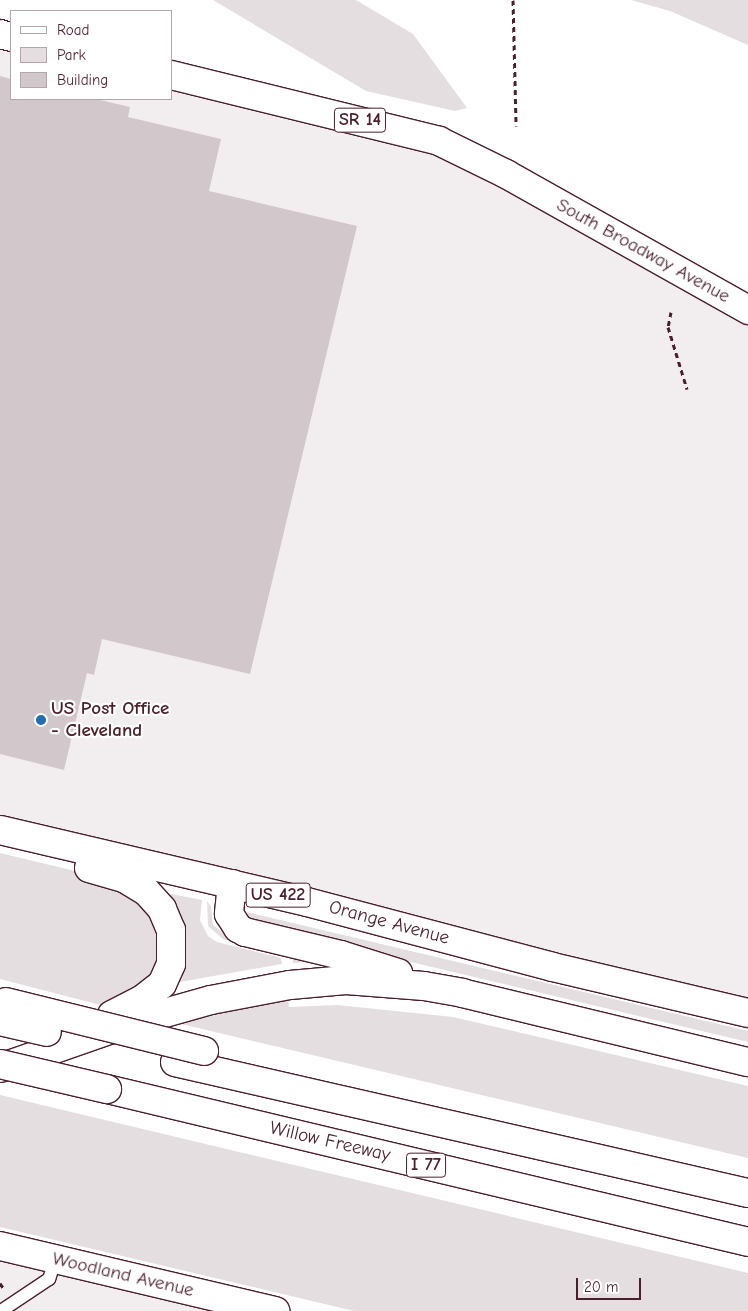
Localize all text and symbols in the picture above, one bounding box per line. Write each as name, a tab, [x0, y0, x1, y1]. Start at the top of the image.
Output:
legend	[10, 10, 172, 100]
text: Road	[57, 21, 89, 39]
text: Park	[57, 46, 86, 64]
text: Building	[57, 71, 108, 89]
road number: SR 14	[334, 104, 386, 136]
street label: South Broadway Avenue	[552, 194, 734, 308]
place label: US Post Office - Cleveland	[51, 698, 169, 742]
marker: US Post Office - Cleveland	[35, 714, 47, 726]
road number: US 422	[246, 880, 310, 910]
street label: Orange Avenue	[326, 896, 452, 950]
street label: Willow Freeway	[267, 1117, 393, 1167]
road number: I 77	[406, 1150, 446, 1180]
street label: Woodland Avenue	[50, 1248, 196, 1302]
scale bar	[578, 1268, 643, 1300]
text: 20 m	[584, 1278, 618, 1296]

